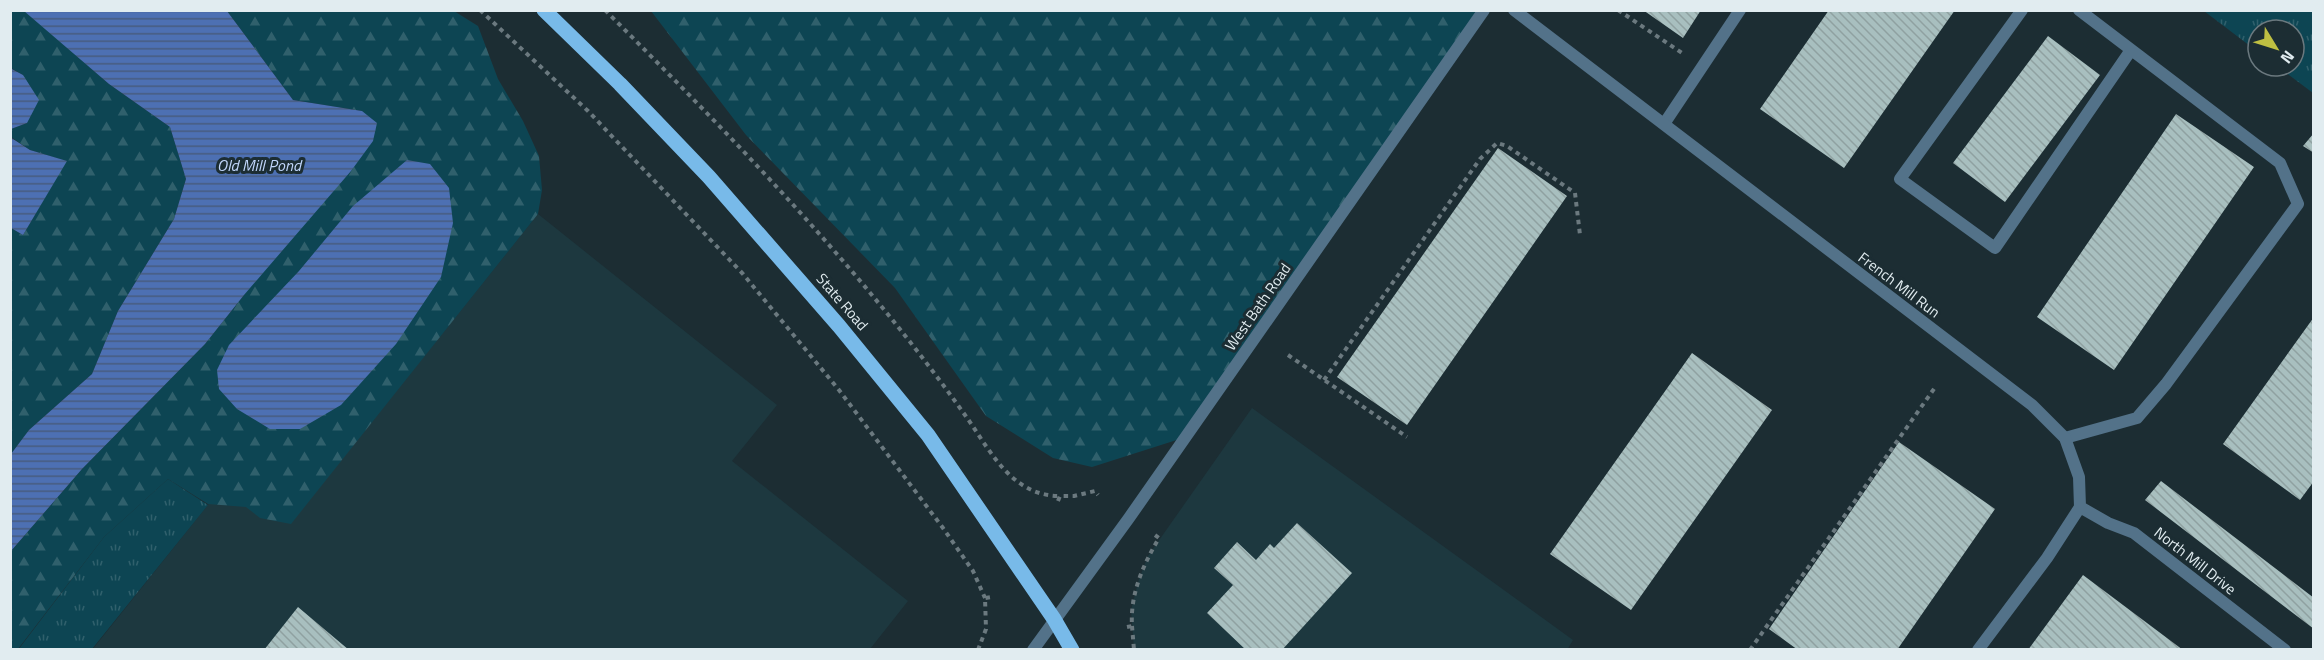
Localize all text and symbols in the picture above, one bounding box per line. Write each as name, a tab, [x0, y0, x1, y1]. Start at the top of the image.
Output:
north arrow	[2246, 18, 2306, 78]
text: N	[2275, 45, 2301, 69]
water label: Old Mill Pond	[217, 153, 303, 177]
street label: French Mill Run	[1853, 246, 1945, 323]
street label: West Bath Road	[1219, 258, 1296, 355]
street label: State Road	[811, 268, 874, 335]
street label: North Mill Drive	[2149, 521, 2241, 600]

